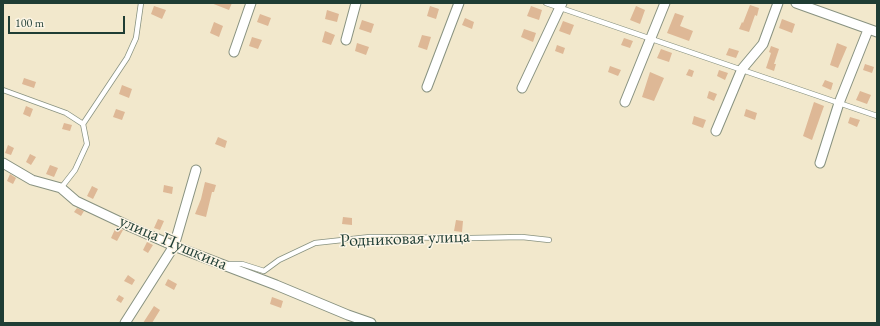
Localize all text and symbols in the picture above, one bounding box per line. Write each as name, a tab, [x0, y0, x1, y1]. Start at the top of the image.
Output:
scale bar	[10, 8, 127, 34]
text: 100 m	[15, 15, 44, 31]
street label: улица Пушкина	[116, 210, 230, 276]
street label: Родниковая улица	[340, 226, 470, 252]

